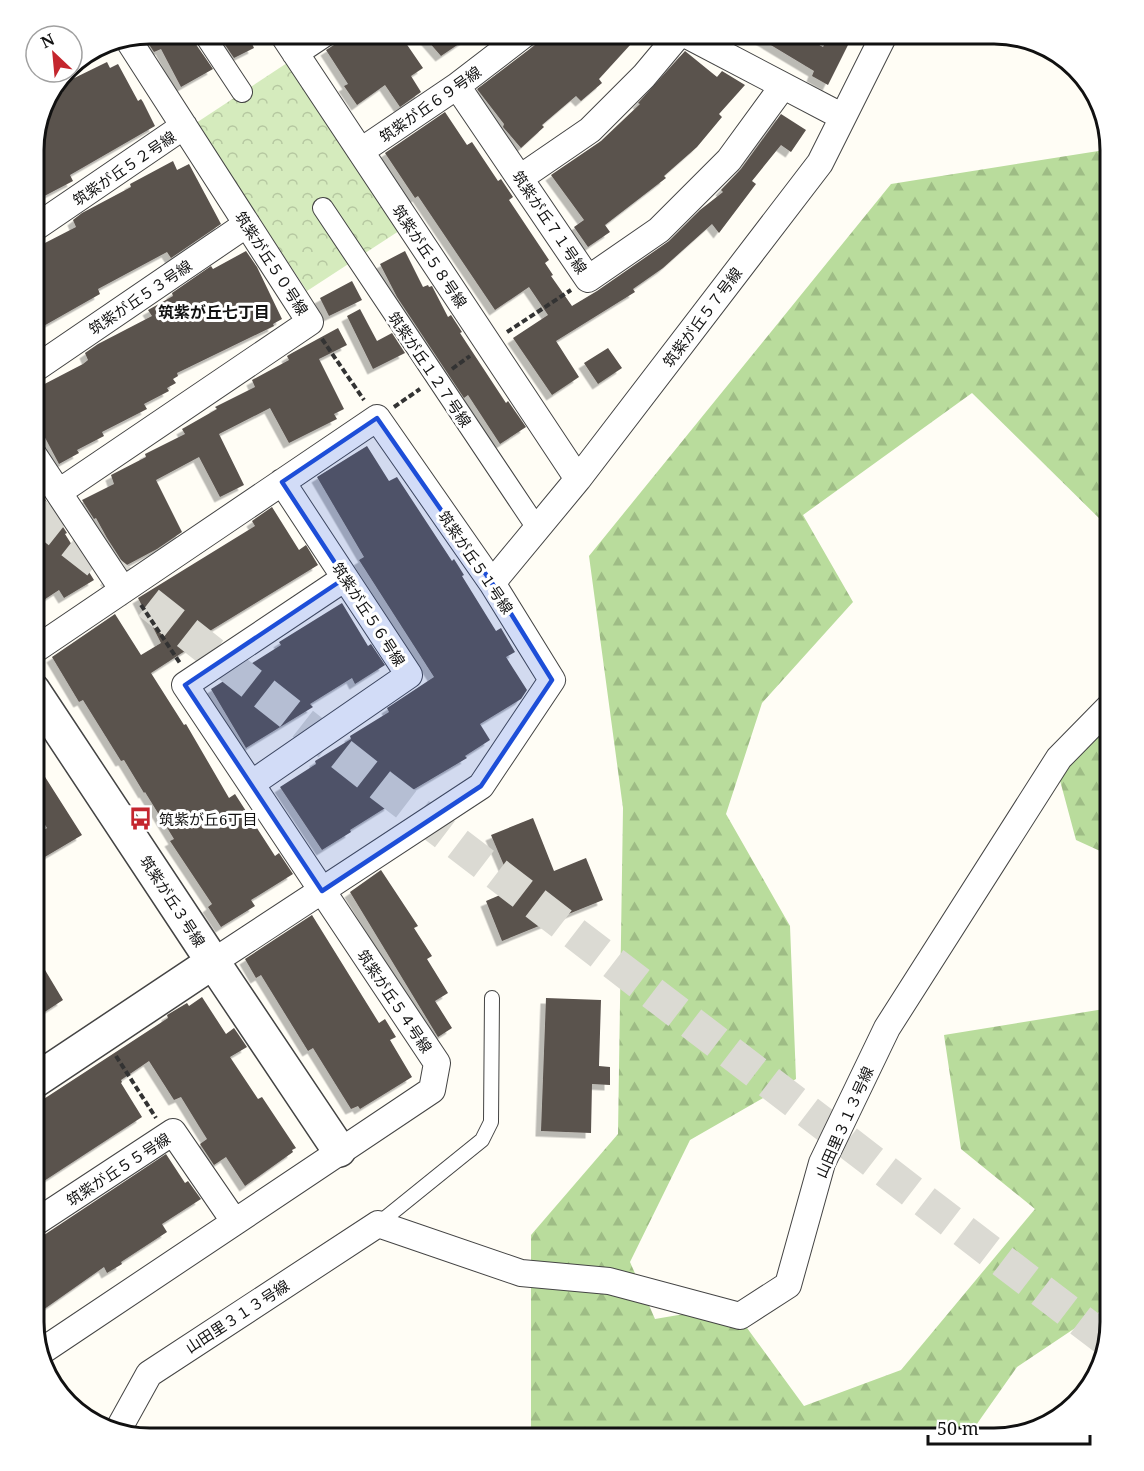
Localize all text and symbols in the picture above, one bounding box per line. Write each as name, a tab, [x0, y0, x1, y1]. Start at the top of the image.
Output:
north arrow	[24, 24, 84, 84]
text: N	[37, 28, 58, 53]
street label: 筑紫が丘６９号線	[375, 61, 485, 147]
street label: 筑紫が丘５２号線	[69, 126, 179, 210]
street label: 筑紫が丘７１号線	[508, 167, 592, 277]
street label: 筑紫が丘５８号線	[388, 201, 472, 311]
street label: 筑紫が丘５０号線	[231, 207, 313, 319]
street label: 筑紫が丘５３号線	[85, 255, 195, 339]
street label: 筑紫が丘５７号線	[658, 263, 746, 371]
district label: 筑紫が丘七丁目	[158, 301, 270, 323]
street label: 筑紫が丘１２７号線	[384, 307, 476, 431]
street label: 筑紫が丘５１号線	[434, 507, 518, 617]
street label: 筑紫が丘５６号線	[328, 558, 410, 670]
bus stop icon: 筑紫が丘6丁目	[128, 806, 154, 832]
place label: 筑紫が丘6丁目	[159, 809, 257, 829]
street label: 筑紫が丘３号線	[136, 852, 210, 950]
street label: 筑紫が丘５４号線	[353, 946, 437, 1056]
street label: 山田里３１３号線	[810, 1063, 878, 1181]
street label: 筑紫が丘５５号線	[62, 1128, 174, 1210]
street label: 山田里３１３号線	[181, 1275, 293, 1357]
scale bar	[928, 1408, 1090, 1446]
text: 50 m	[937, 1416, 979, 1440]

